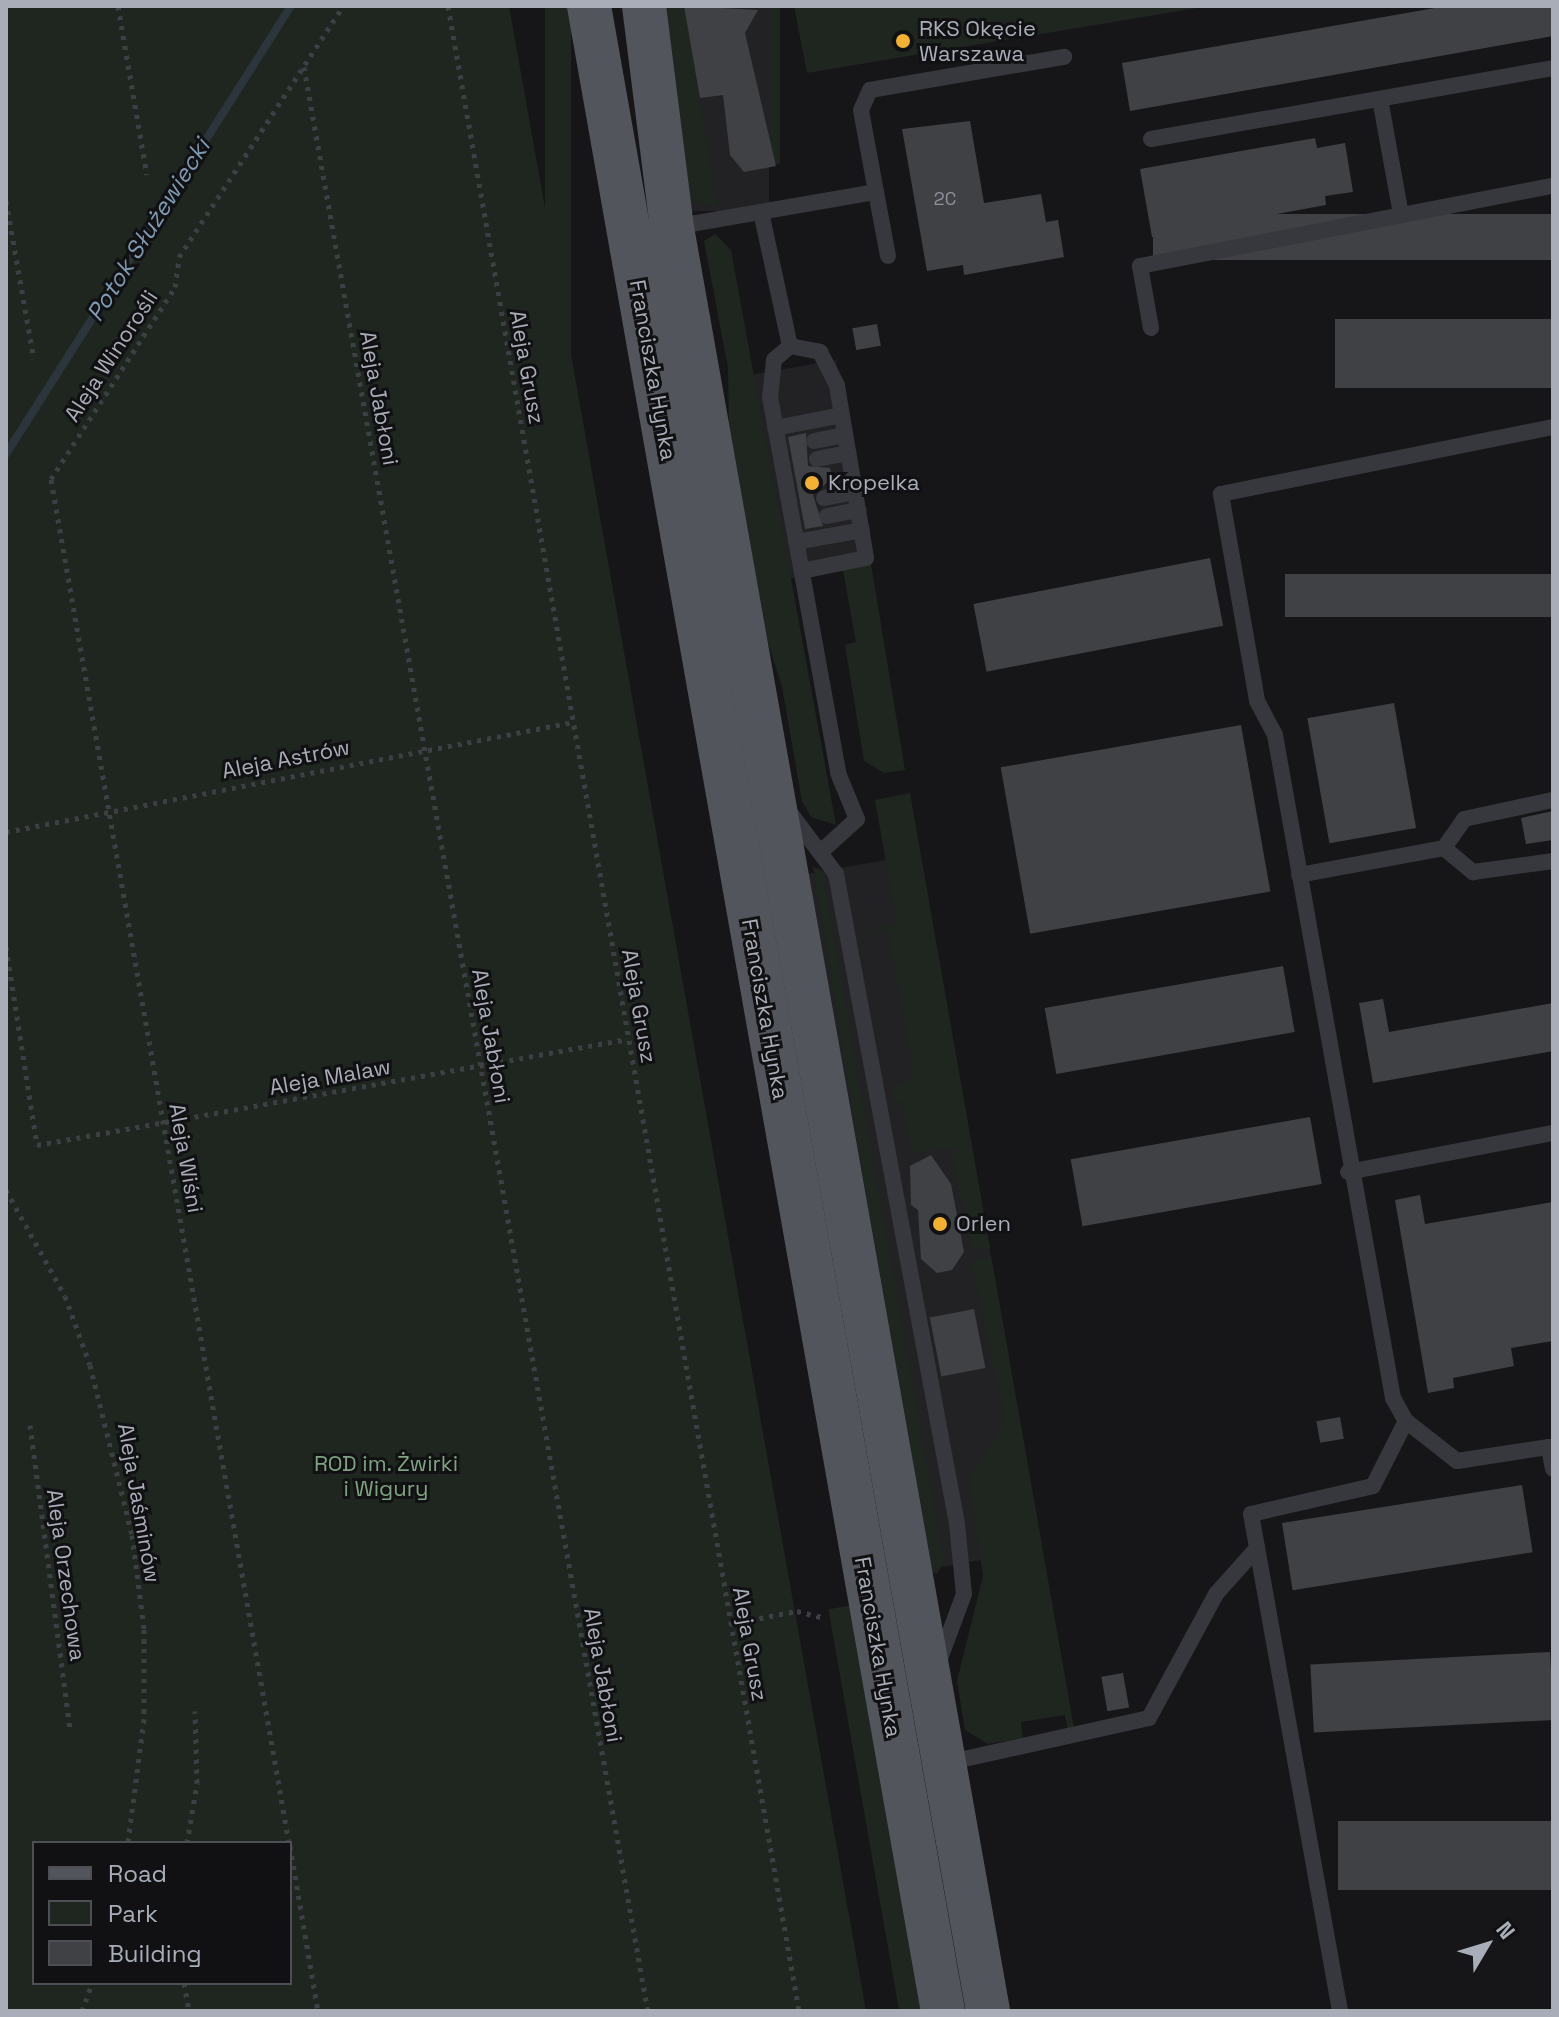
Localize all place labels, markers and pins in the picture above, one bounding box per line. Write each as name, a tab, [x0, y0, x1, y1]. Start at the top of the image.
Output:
place label: RKS Okęcie Warszawa	[919, 15, 1036, 66]
marker: RKS Okęcie Warszawa	[894, 32, 912, 50]
place label: Kropelka	[828, 470, 920, 496]
marker: Kropelka	[803, 474, 821, 492]
place label: Orlen	[956, 1211, 1011, 1237]
marker: Orlen	[931, 1215, 949, 1233]

